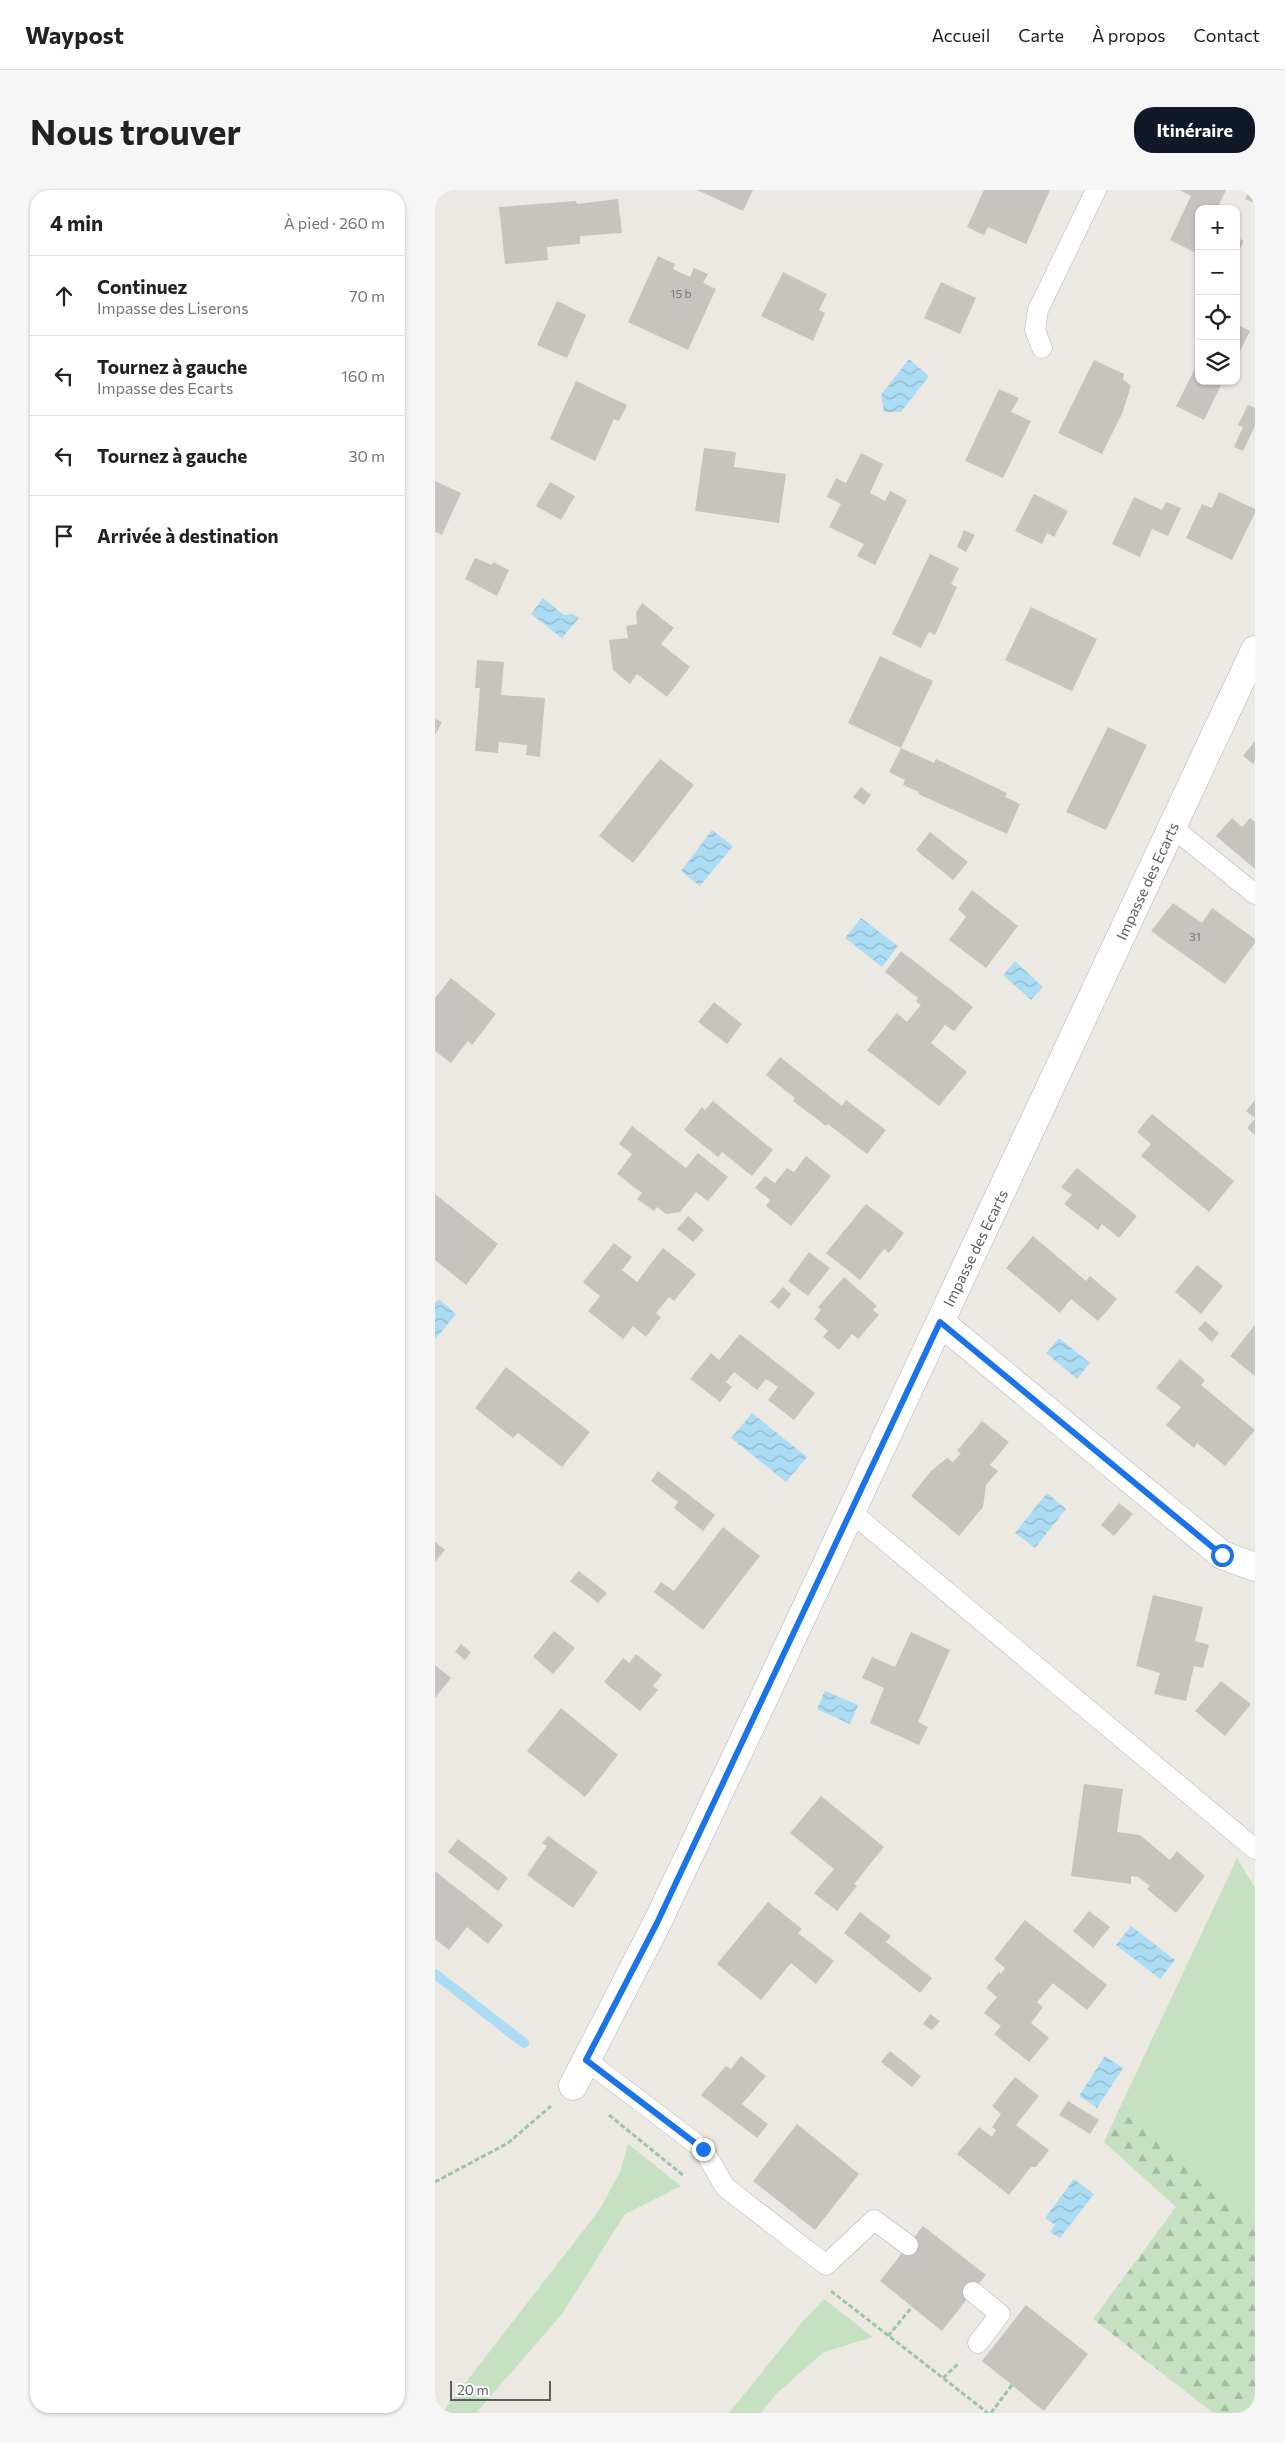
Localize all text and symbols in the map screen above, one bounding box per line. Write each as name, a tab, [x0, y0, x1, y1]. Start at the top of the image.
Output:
text: Waypost	[25, 20, 124, 49]
text: Accueil	[932, 24, 990, 46]
text: Carte	[1018, 24, 1064, 46]
text: À propos	[1092, 24, 1166, 46]
text: Contact	[1194, 24, 1260, 46]
button: Itinéraire	[1134, 107, 1255, 153]
text: Nous trouver	[30, 109, 241, 152]
map controls	[1195, 205, 1240, 385]
button: +	[1195, 205, 1240, 250]
text: 4 min	[50, 210, 103, 235]
text: À pied · 260 m	[284, 213, 385, 232]
button: −	[1195, 250, 1240, 295]
text: Continuez	[97, 275, 187, 298]
icon: ahead	[50, 282, 78, 310]
text: 70 m	[349, 286, 385, 305]
house number: 15 b	[670, 286, 692, 300]
button: locate	[1195, 295, 1240, 340]
text: Impasse des Liserons	[97, 298, 248, 317]
button: layers	[1195, 340, 1240, 385]
text: Tournez à gauche	[97, 355, 247, 378]
icon: left	[50, 362, 78, 390]
text: 160 m	[341, 366, 385, 385]
text: Impasse des Ecarts	[97, 378, 233, 397]
icon: left	[50, 442, 78, 470]
text: Tournez à gauche	[97, 444, 247, 467]
text: 30 m	[348, 446, 385, 465]
icon: arrive	[50, 522, 78, 550]
text: Arrivée à destination	[97, 524, 279, 547]
street label: Impasse des Ecarts	[1112, 819, 1182, 943]
house number: 31	[1189, 929, 1201, 943]
street label: Impasse des Ecarts	[939, 1186, 1011, 1309]
route start	[1211, 1544, 1234, 1567]
route end	[692, 2138, 715, 2161]
scale bar	[450, 2378, 551, 2401]
text: 20 m	[457, 2381, 489, 2398]

